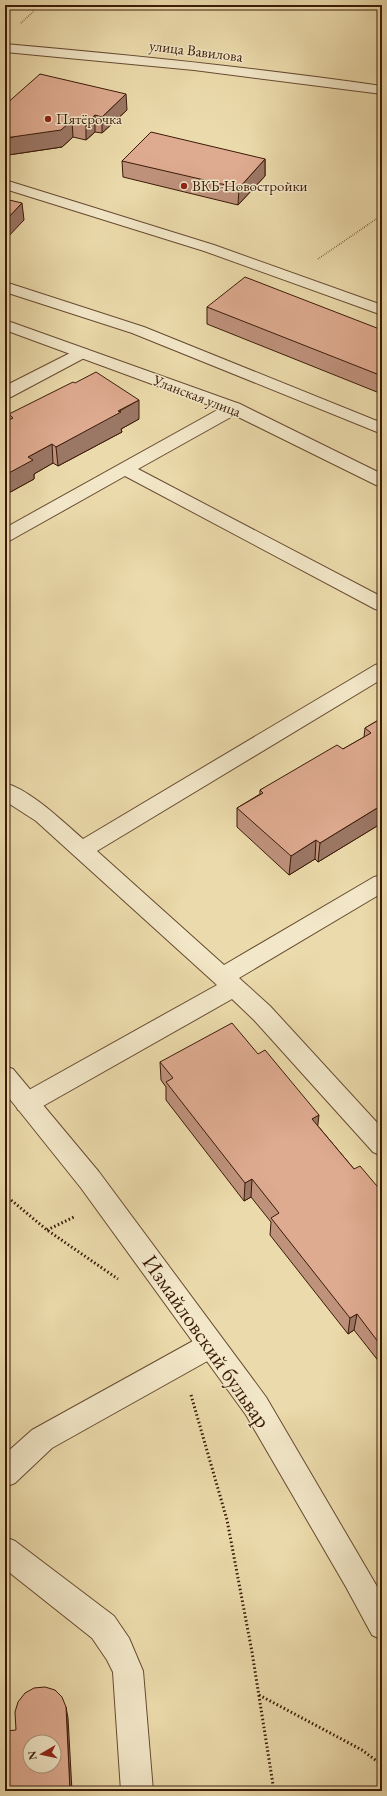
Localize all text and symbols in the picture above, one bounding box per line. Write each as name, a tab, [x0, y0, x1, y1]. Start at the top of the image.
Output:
street label: улица Вавилова	[148, 35, 244, 66]
place label: Пятёрочка	[56, 109, 122, 128]
marker: Пятёрочка	[43, 114, 53, 124]
place label: ВКБ-Новостройки	[192, 176, 308, 195]
marker: ВКБ-Новостройки	[179, 181, 189, 191]
street label: Уланская улица	[150, 370, 244, 421]
street label: Измайловский бульвар	[136, 1249, 277, 1434]
north arrow	[22, 1734, 62, 1774]
text: N	[24, 1750, 40, 1761]

